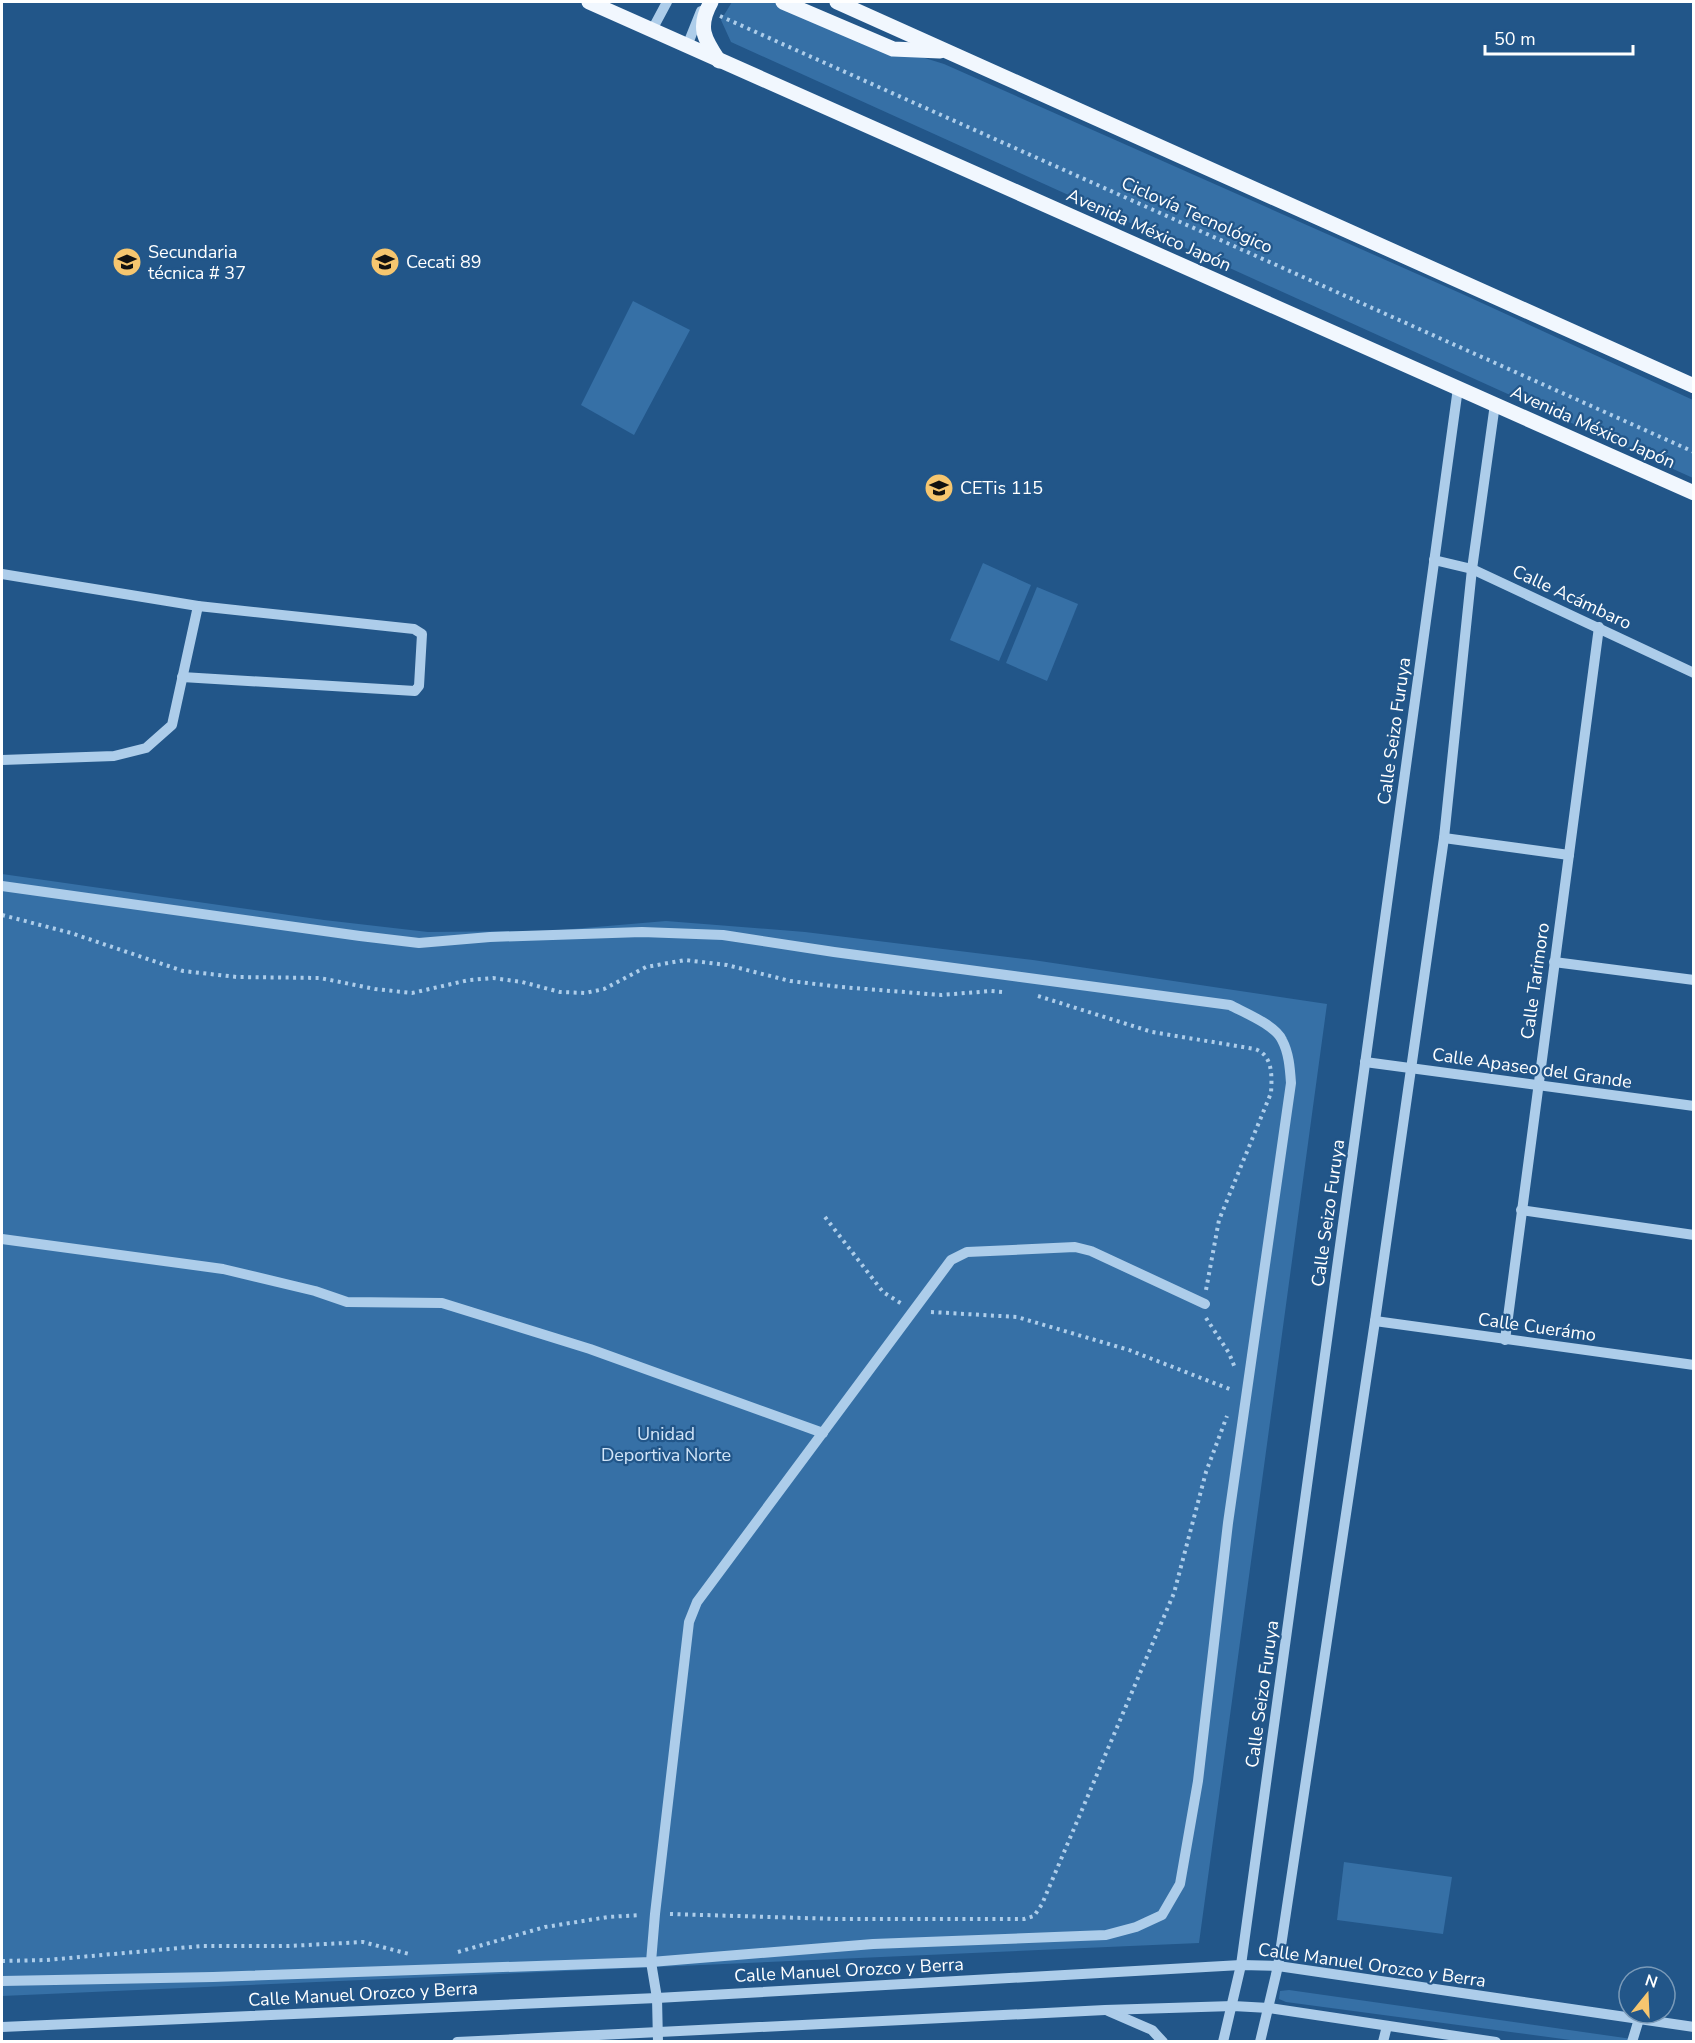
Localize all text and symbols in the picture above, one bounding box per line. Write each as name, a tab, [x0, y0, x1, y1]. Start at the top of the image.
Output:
scale bar	[1485, 18, 1634, 56]
text: 50 m	[1494, 27, 1536, 51]
street label: Ciclovía Tecnológico	[1118, 171, 1276, 259]
street label: Avenida México Japón	[1063, 183, 1235, 277]
place label: Secundaria técnica # 37	[148, 240, 246, 285]
school or university icon: Secundaria técnica # 37	[111, 246, 143, 278]
school or university icon: Cecati 89	[369, 246, 401, 278]
place label: Cecati 89	[406, 250, 482, 274]
street label: Avenida México Japón	[1507, 380, 1679, 474]
school or university icon: CETis 115	[923, 472, 955, 504]
place label: CETis 115	[960, 476, 1043, 500]
street label: Calle Acámbaro	[1509, 559, 1635, 635]
street label: Calle Seizo Furuya	[1372, 656, 1416, 806]
street label: Calle Tarimoro	[1515, 921, 1555, 1041]
street label: Calle Apaseo del Grande	[1431, 1042, 1633, 1094]
street label: Calle Seizo Furuya	[1306, 1138, 1350, 1288]
street label: Calle Cuerámo	[1476, 1307, 1598, 1347]
park label: Unidad Deportiva Norte	[601, 1422, 731, 1467]
street label: Calle Seizo Furuya	[1240, 1619, 1284, 1769]
street label: Calle Manuel Orozco y Berra	[1257, 1937, 1487, 1993]
street label: Calle Manuel Orozco y Berra	[734, 1952, 964, 1988]
north arrow	[1617, 1965, 1677, 2025]
text: N	[1642, 1969, 1660, 1994]
street label: Calle Manuel Orozco y Berra	[248, 1976, 478, 2012]

